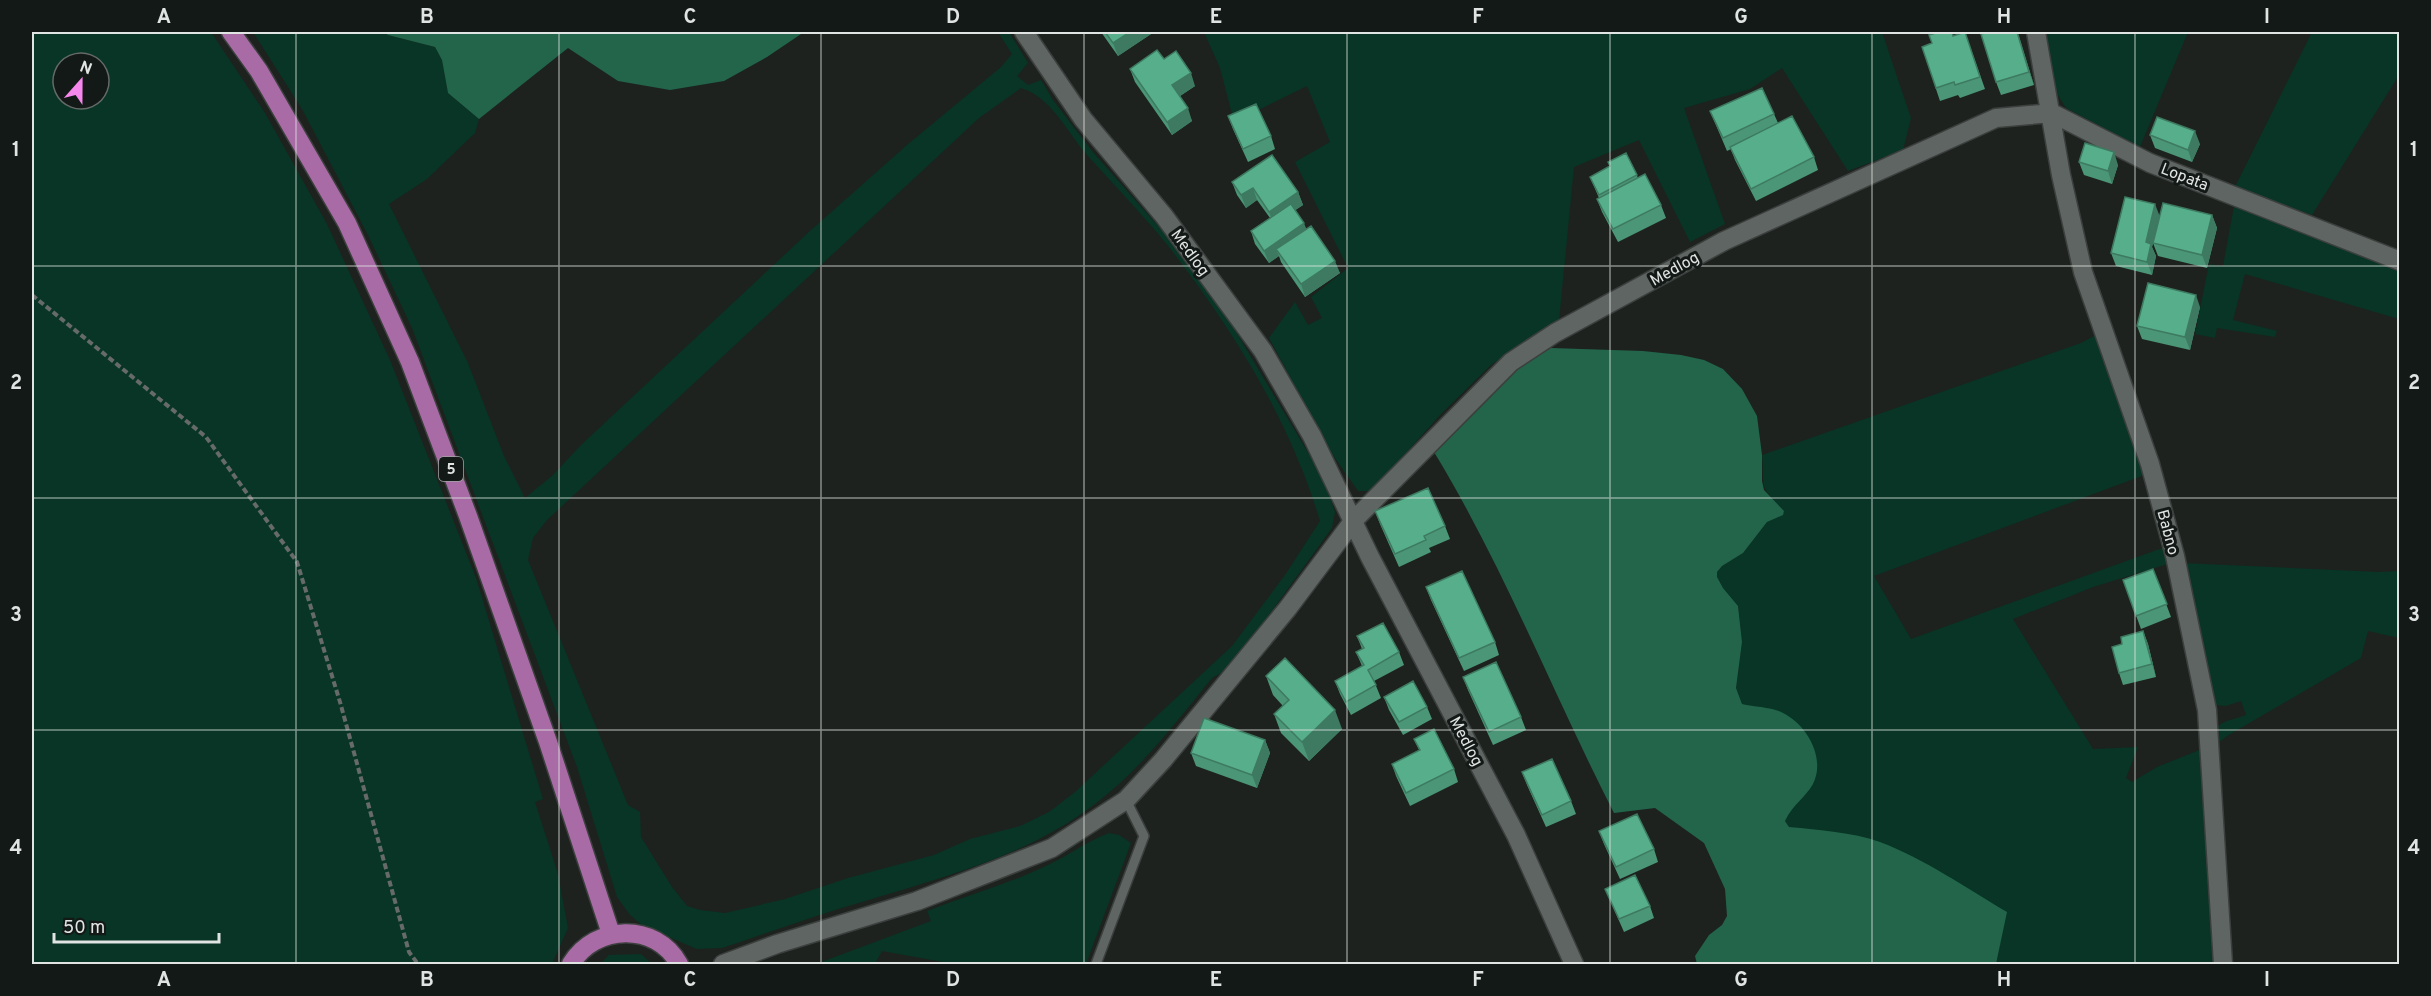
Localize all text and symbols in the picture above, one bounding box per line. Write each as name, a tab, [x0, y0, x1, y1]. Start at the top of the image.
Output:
text: A	[157, 5, 171, 31]
text: B	[420, 5, 434, 31]
text: C	[684, 5, 696, 31]
text: D	[946, 5, 960, 31]
text: E	[1210, 5, 1222, 31]
text: F	[1472, 5, 1484, 31]
text: G	[1734, 5, 1748, 31]
text: H	[1997, 5, 2011, 31]
text: I	[2264, 5, 2270, 31]
north arrow	[51, 51, 111, 111]
text: N	[77, 57, 95, 80]
text: 1	[12, 138, 20, 164]
text: 1	[2410, 138, 2418, 164]
street label: Lopata	[2158, 160, 2211, 196]
street label: Medlog	[1166, 226, 1213, 281]
street label: Medlog	[1647, 248, 1703, 291]
text: 2	[10, 371, 22, 397]
text: 2	[2408, 371, 2420, 397]
road number: 5	[439, 457, 463, 481]
street label: Babno	[2151, 508, 2183, 557]
text: 3	[10, 603, 22, 629]
text: 3	[2408, 603, 2420, 629]
street label: Medlog	[1444, 714, 1487, 770]
text: 4	[10, 836, 22, 862]
text: 4	[2408, 836, 2420, 862]
scale bar	[54, 906, 219, 944]
text: 50 m	[63, 917, 105, 940]
text: A	[157, 968, 171, 994]
text: B	[420, 968, 434, 994]
text: C	[684, 968, 696, 994]
text: D	[946, 968, 960, 994]
text: E	[1210, 968, 1222, 994]
text: F	[1472, 968, 1484, 994]
text: G	[1734, 968, 1748, 994]
text: H	[1997, 968, 2011, 994]
text: I	[2264, 968, 2270, 994]

